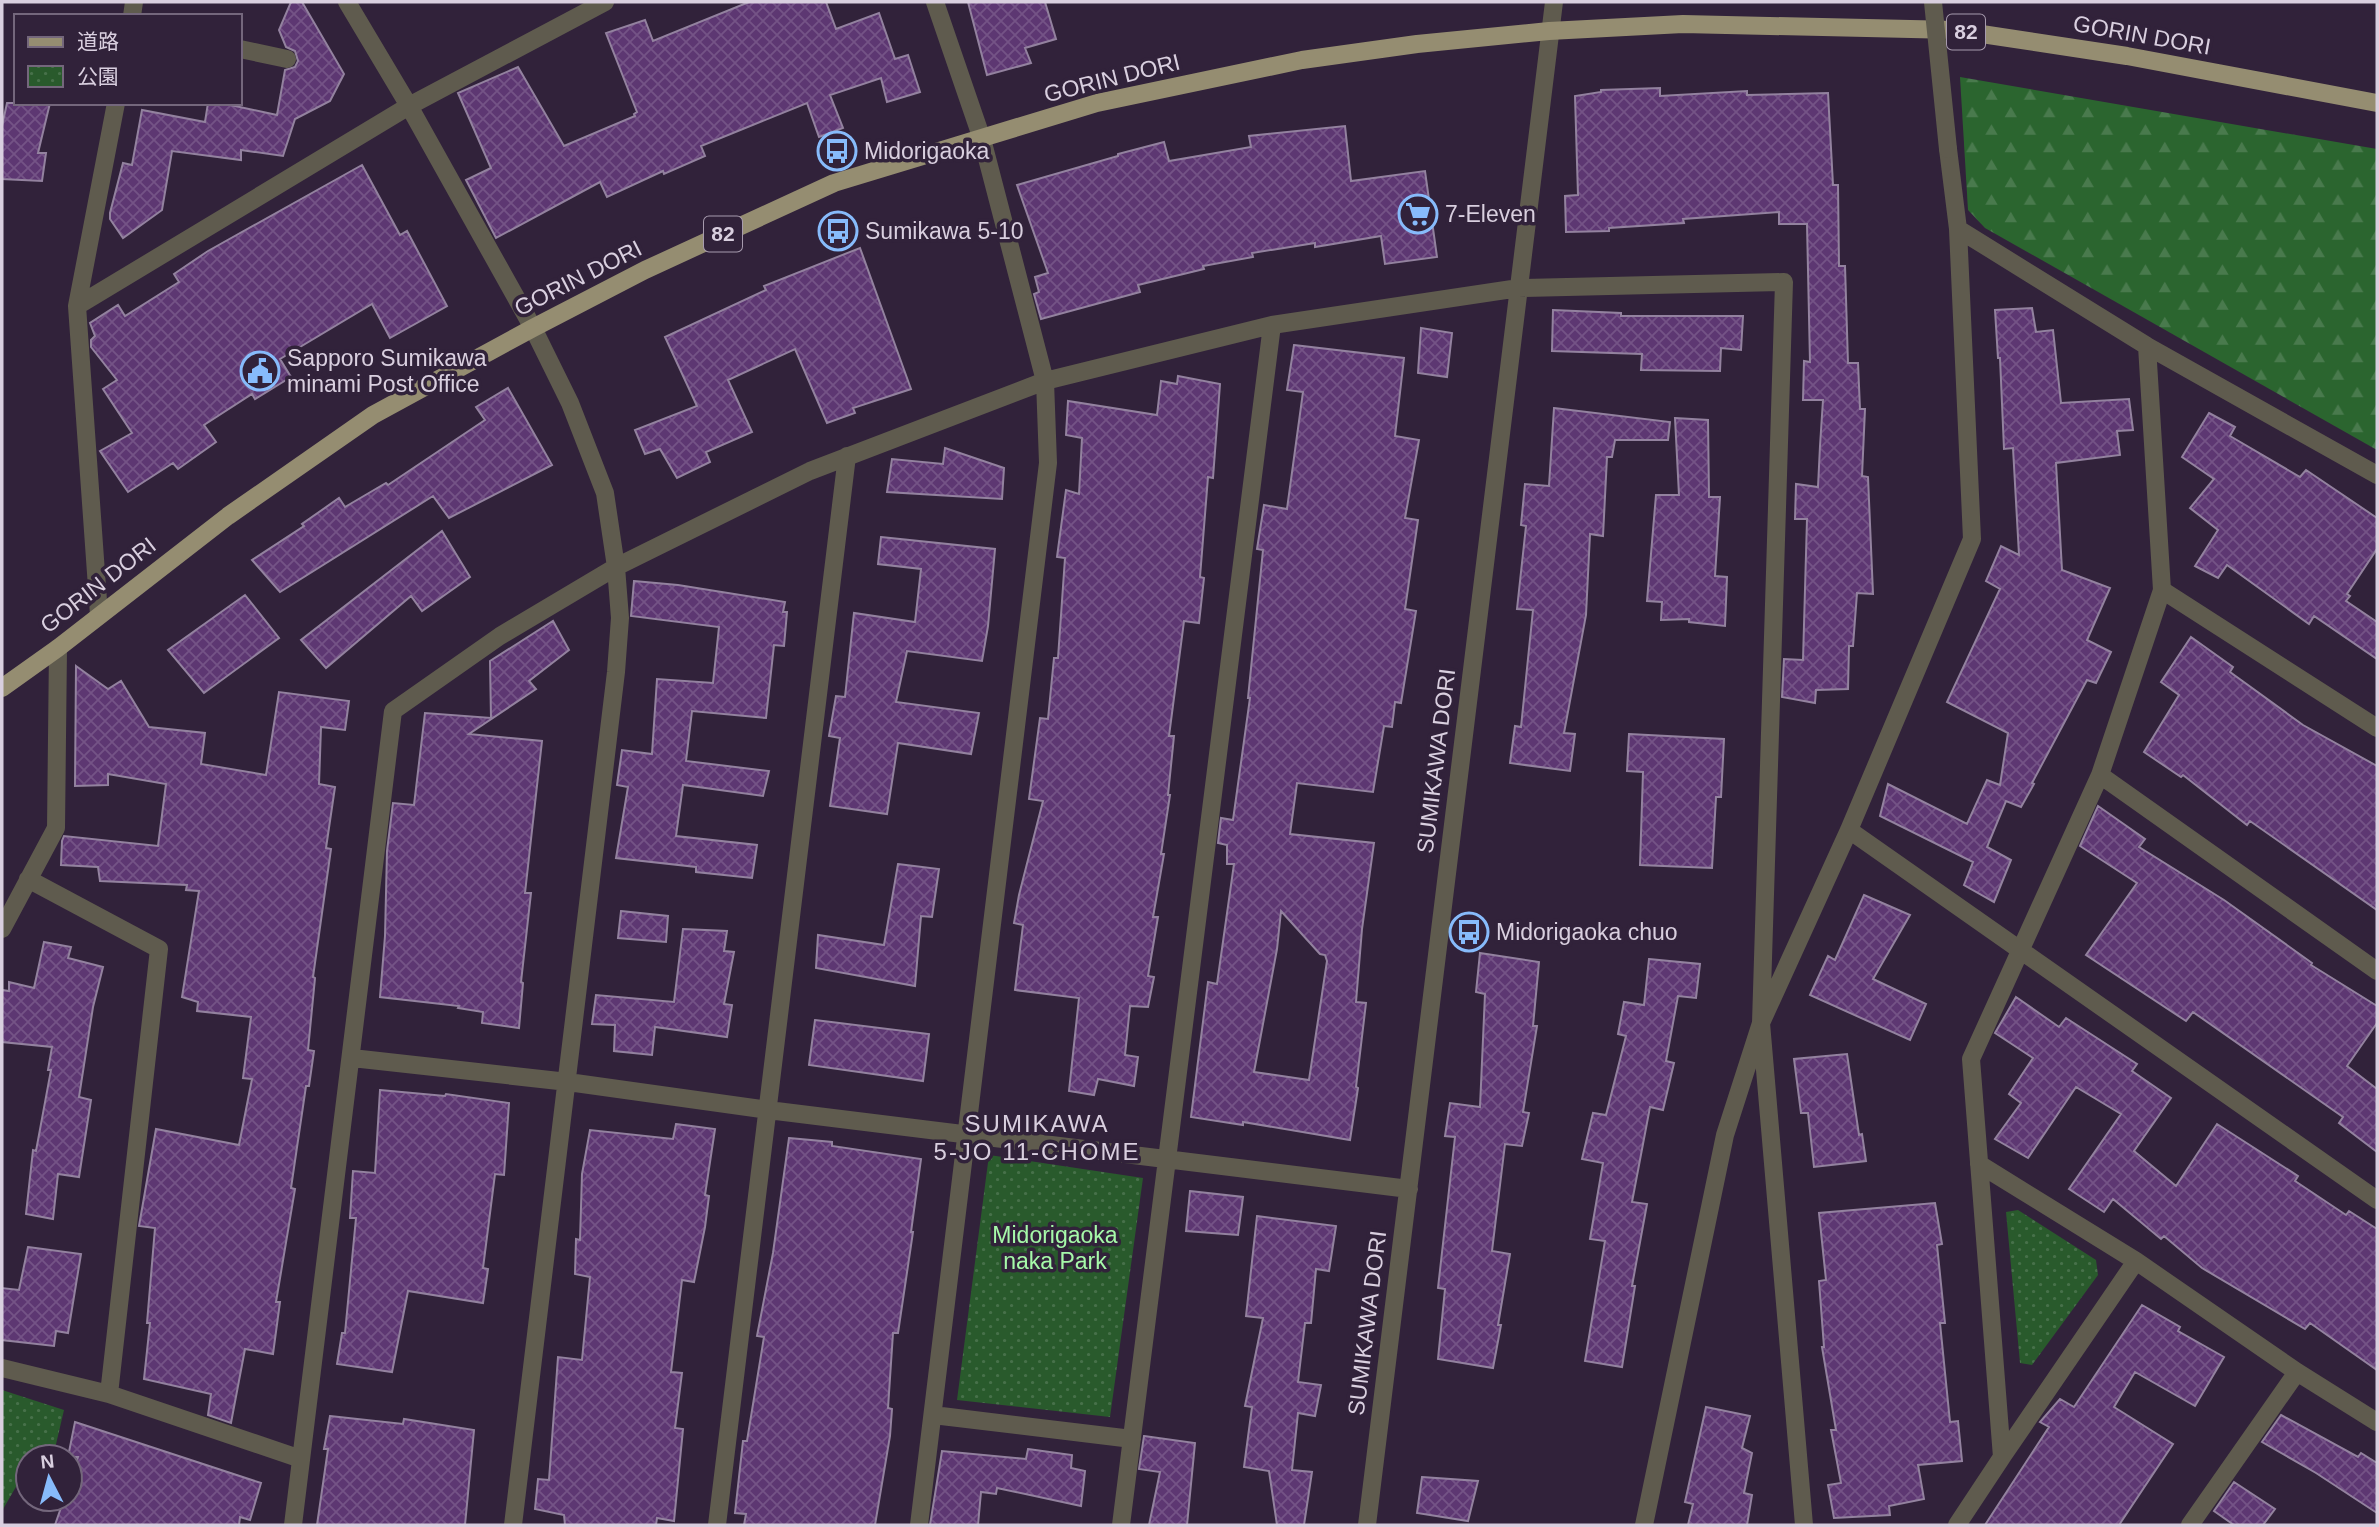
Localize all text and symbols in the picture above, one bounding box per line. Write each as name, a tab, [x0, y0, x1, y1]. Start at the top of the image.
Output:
street label: GORIN DORI	[2071, 10, 2213, 60]
legend	[14, 14, 242, 105]
road number: 82	[1947, 14, 1985, 50]
text: 道路	[77, 30, 119, 53]
street label: GORIN DORI	[1041, 49, 1183, 107]
text: 公園	[77, 65, 119, 88]
bus stop icon: Midorigaoka	[816, 130, 858, 172]
place label: Midorigaoka	[864, 138, 989, 164]
supermarket icon: 7-Eleven	[1397, 193, 1439, 235]
place label: 7-Eleven	[1445, 201, 1536, 227]
bus stop icon: Sumikawa 5-10	[817, 210, 859, 252]
road number: 82	[704, 216, 742, 252]
place label: Sumikawa 5-10	[865, 218, 1024, 244]
street label: GORIN DORI	[510, 235, 646, 321]
place label: Sapporo Sumikawa minami Post Office	[287, 345, 487, 397]
public building icon: Sapporo Sumikawa minami Post Office	[239, 350, 281, 392]
street label: GORIN DORI	[35, 532, 161, 638]
street label: SUMIKAWA DORI	[1412, 667, 1460, 855]
bus stop icon: Midorigaoka chuo	[1448, 911, 1490, 953]
place label: Midorigaoka chuo	[1496, 919, 1678, 945]
district label: SUMIKAWA 5-JO 11-CHOME	[934, 1110, 1140, 1165]
park label: Midorigaoka naka Park	[992, 1222, 1118, 1274]
street label: SUMIKAWA DORI	[1343, 1229, 1391, 1417]
north arrow	[14, 1443, 84, 1513]
text: N	[39, 1450, 55, 1473]

